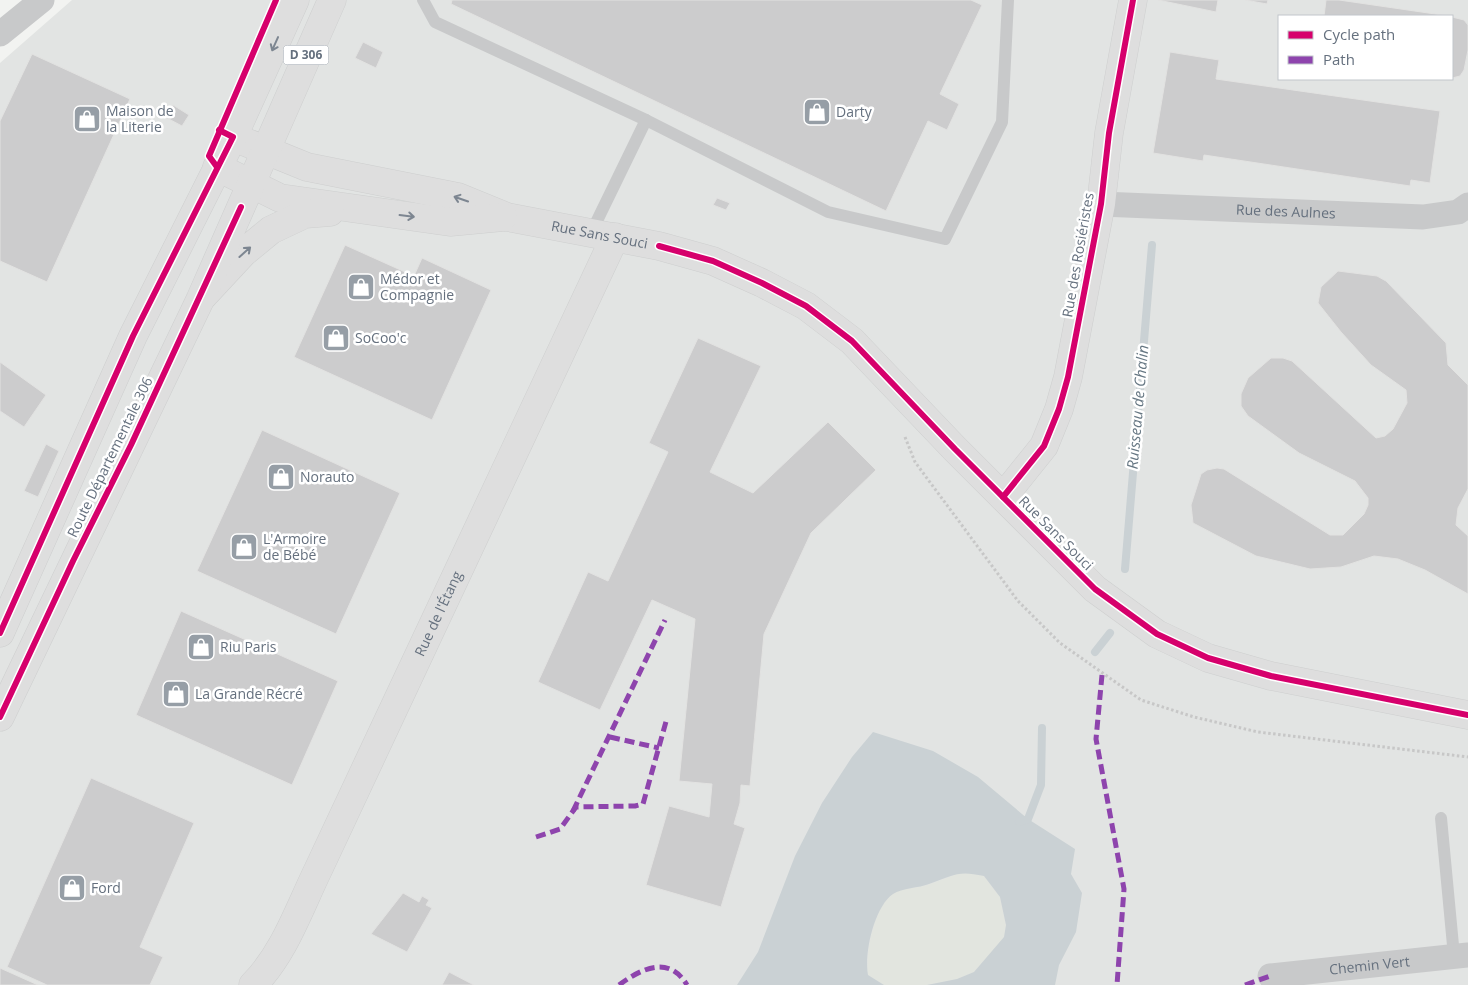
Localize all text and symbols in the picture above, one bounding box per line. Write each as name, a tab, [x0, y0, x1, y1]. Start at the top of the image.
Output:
legend	[1278, 15, 1453, 80]
text: Cycle path	[1323, 24, 1395, 44]
one-way arrow	[269, 36, 279, 51]
road number: D 306	[284, 46, 328, 64]
text: Path	[1323, 49, 1355, 69]
shop icon: Darty	[802, 97, 832, 127]
place label: Maison de la Literie	[106, 101, 174, 136]
place label: Darty	[836, 102, 873, 121]
shop icon: Maison de la Literie	[72, 104, 102, 134]
street label: Rue des Rosiéristes	[1057, 191, 1098, 319]
one-way arrow	[454, 194, 470, 203]
street label: Rue des Aulnes	[1236, 199, 1336, 222]
one-way arrow	[399, 211, 415, 221]
street label: Rue Sans Souci	[550, 216, 650, 253]
one-way arrow	[239, 246, 252, 258]
place label: Médor et Compagnie	[380, 269, 454, 304]
shop icon: Médor et Compagnie	[346, 272, 376, 302]
shop icon: SoCoo'c	[321, 323, 351, 353]
place label: SoCoo'c	[355, 328, 407, 347]
water label: Ruisseau de Chalin	[1122, 344, 1152, 470]
street label: Route Départementale 306	[62, 373, 157, 540]
shop icon: Norauto	[266, 462, 296, 492]
place label: Norauto	[300, 467, 354, 486]
street label: Rue Sans Souci	[1015, 491, 1098, 574]
place label: L'Armoire de Bébé	[263, 529, 327, 564]
shop icon: L'Armoire de Bébé	[229, 532, 259, 562]
street label: Rue de l'Étang	[410, 567, 466, 659]
shop icon: Riu Paris	[186, 632, 216, 662]
place label: Riu Paris	[220, 637, 277, 656]
shop icon: La Grande Récré	[161, 679, 191, 709]
place label: La Grande Récré	[195, 684, 303, 703]
shop icon: Ford	[57, 873, 87, 903]
place label: Ford	[91, 878, 121, 897]
street label: Chemin Vert	[1328, 951, 1411, 979]

